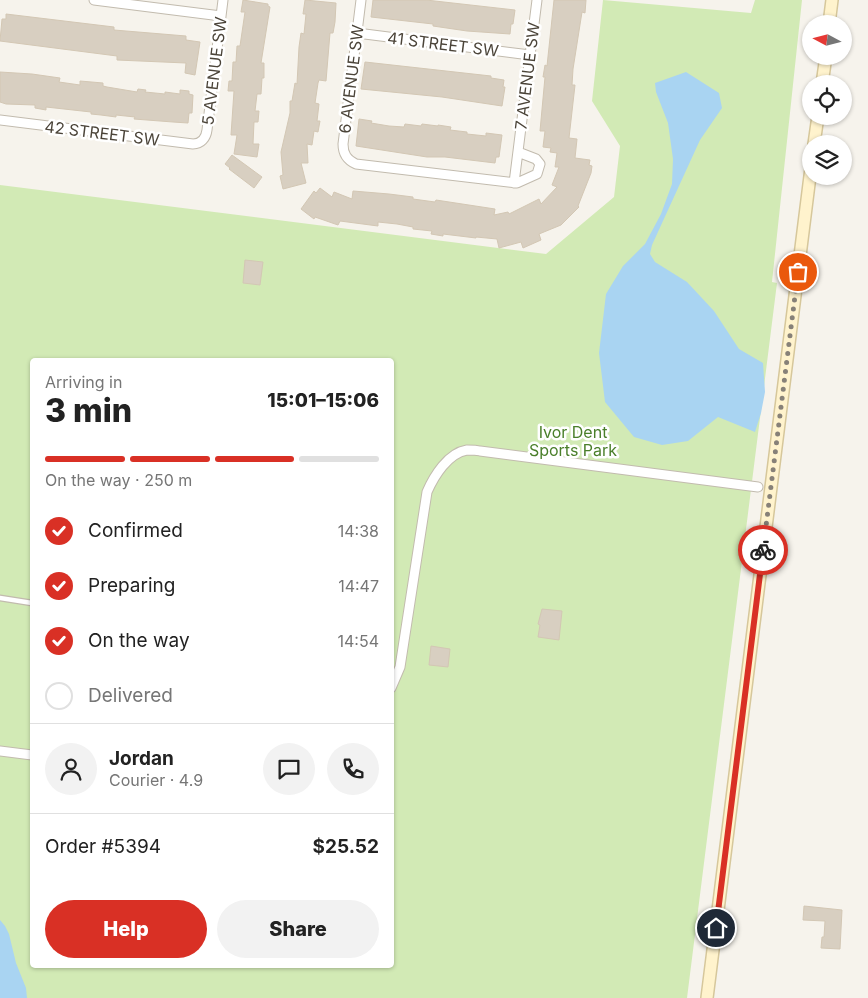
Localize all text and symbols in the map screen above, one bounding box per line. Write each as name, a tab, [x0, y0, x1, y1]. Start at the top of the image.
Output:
street label: 5 AVENUE SW	[197, 15, 231, 126]
north arrow	[802, 15, 852, 65]
map controls	[802, 15, 852, 185]
street label: 7 AVENUE SW	[510, 21, 544, 131]
street label: 6 AVENUE SW	[334, 23, 368, 134]
street label: 41 STREET SW	[386, 27, 500, 61]
button: locate	[802, 75, 852, 125]
street label: 42 STREET SW	[43, 116, 161, 150]
button: layers	[802, 135, 852, 185]
pin	[777, 251, 819, 293]
icon: bag	[784, 258, 812, 286]
text: Arriving in	[45, 372, 122, 392]
text: 15:01–15:06	[267, 389, 379, 412]
text: 3 min	[45, 391, 132, 430]
park label: Ivor Dent Sports Park	[529, 422, 617, 460]
text: On the way · 250 m	[45, 470, 192, 490]
icon: check	[45, 517, 73, 545]
text: Confirmed	[88, 519, 183, 542]
text: 14:38	[338, 521, 379, 541]
courier	[738, 525, 788, 575]
icon: bike	[749, 536, 777, 564]
icon: check	[45, 572, 73, 600]
text: Preparing	[88, 574, 175, 597]
text: 14:47	[338, 576, 379, 596]
icon: check	[45, 627, 73, 655]
text: On the way	[88, 629, 190, 652]
text: 14:54	[337, 631, 379, 651]
text: Delivered	[88, 684, 173, 707]
button: person	[45, 743, 97, 795]
button: chat	[263, 743, 315, 795]
button: phone	[327, 743, 379, 795]
text: Jordan	[109, 747, 174, 770]
text: Courier · 4.9	[109, 770, 203, 790]
text: Order #5394	[45, 835, 161, 858]
text: $25.52	[313, 835, 379, 858]
button: Help	[45, 900, 207, 958]
button: Share	[217, 900, 379, 958]
pin	[695, 907, 737, 949]
icon: home	[702, 914, 730, 942]

